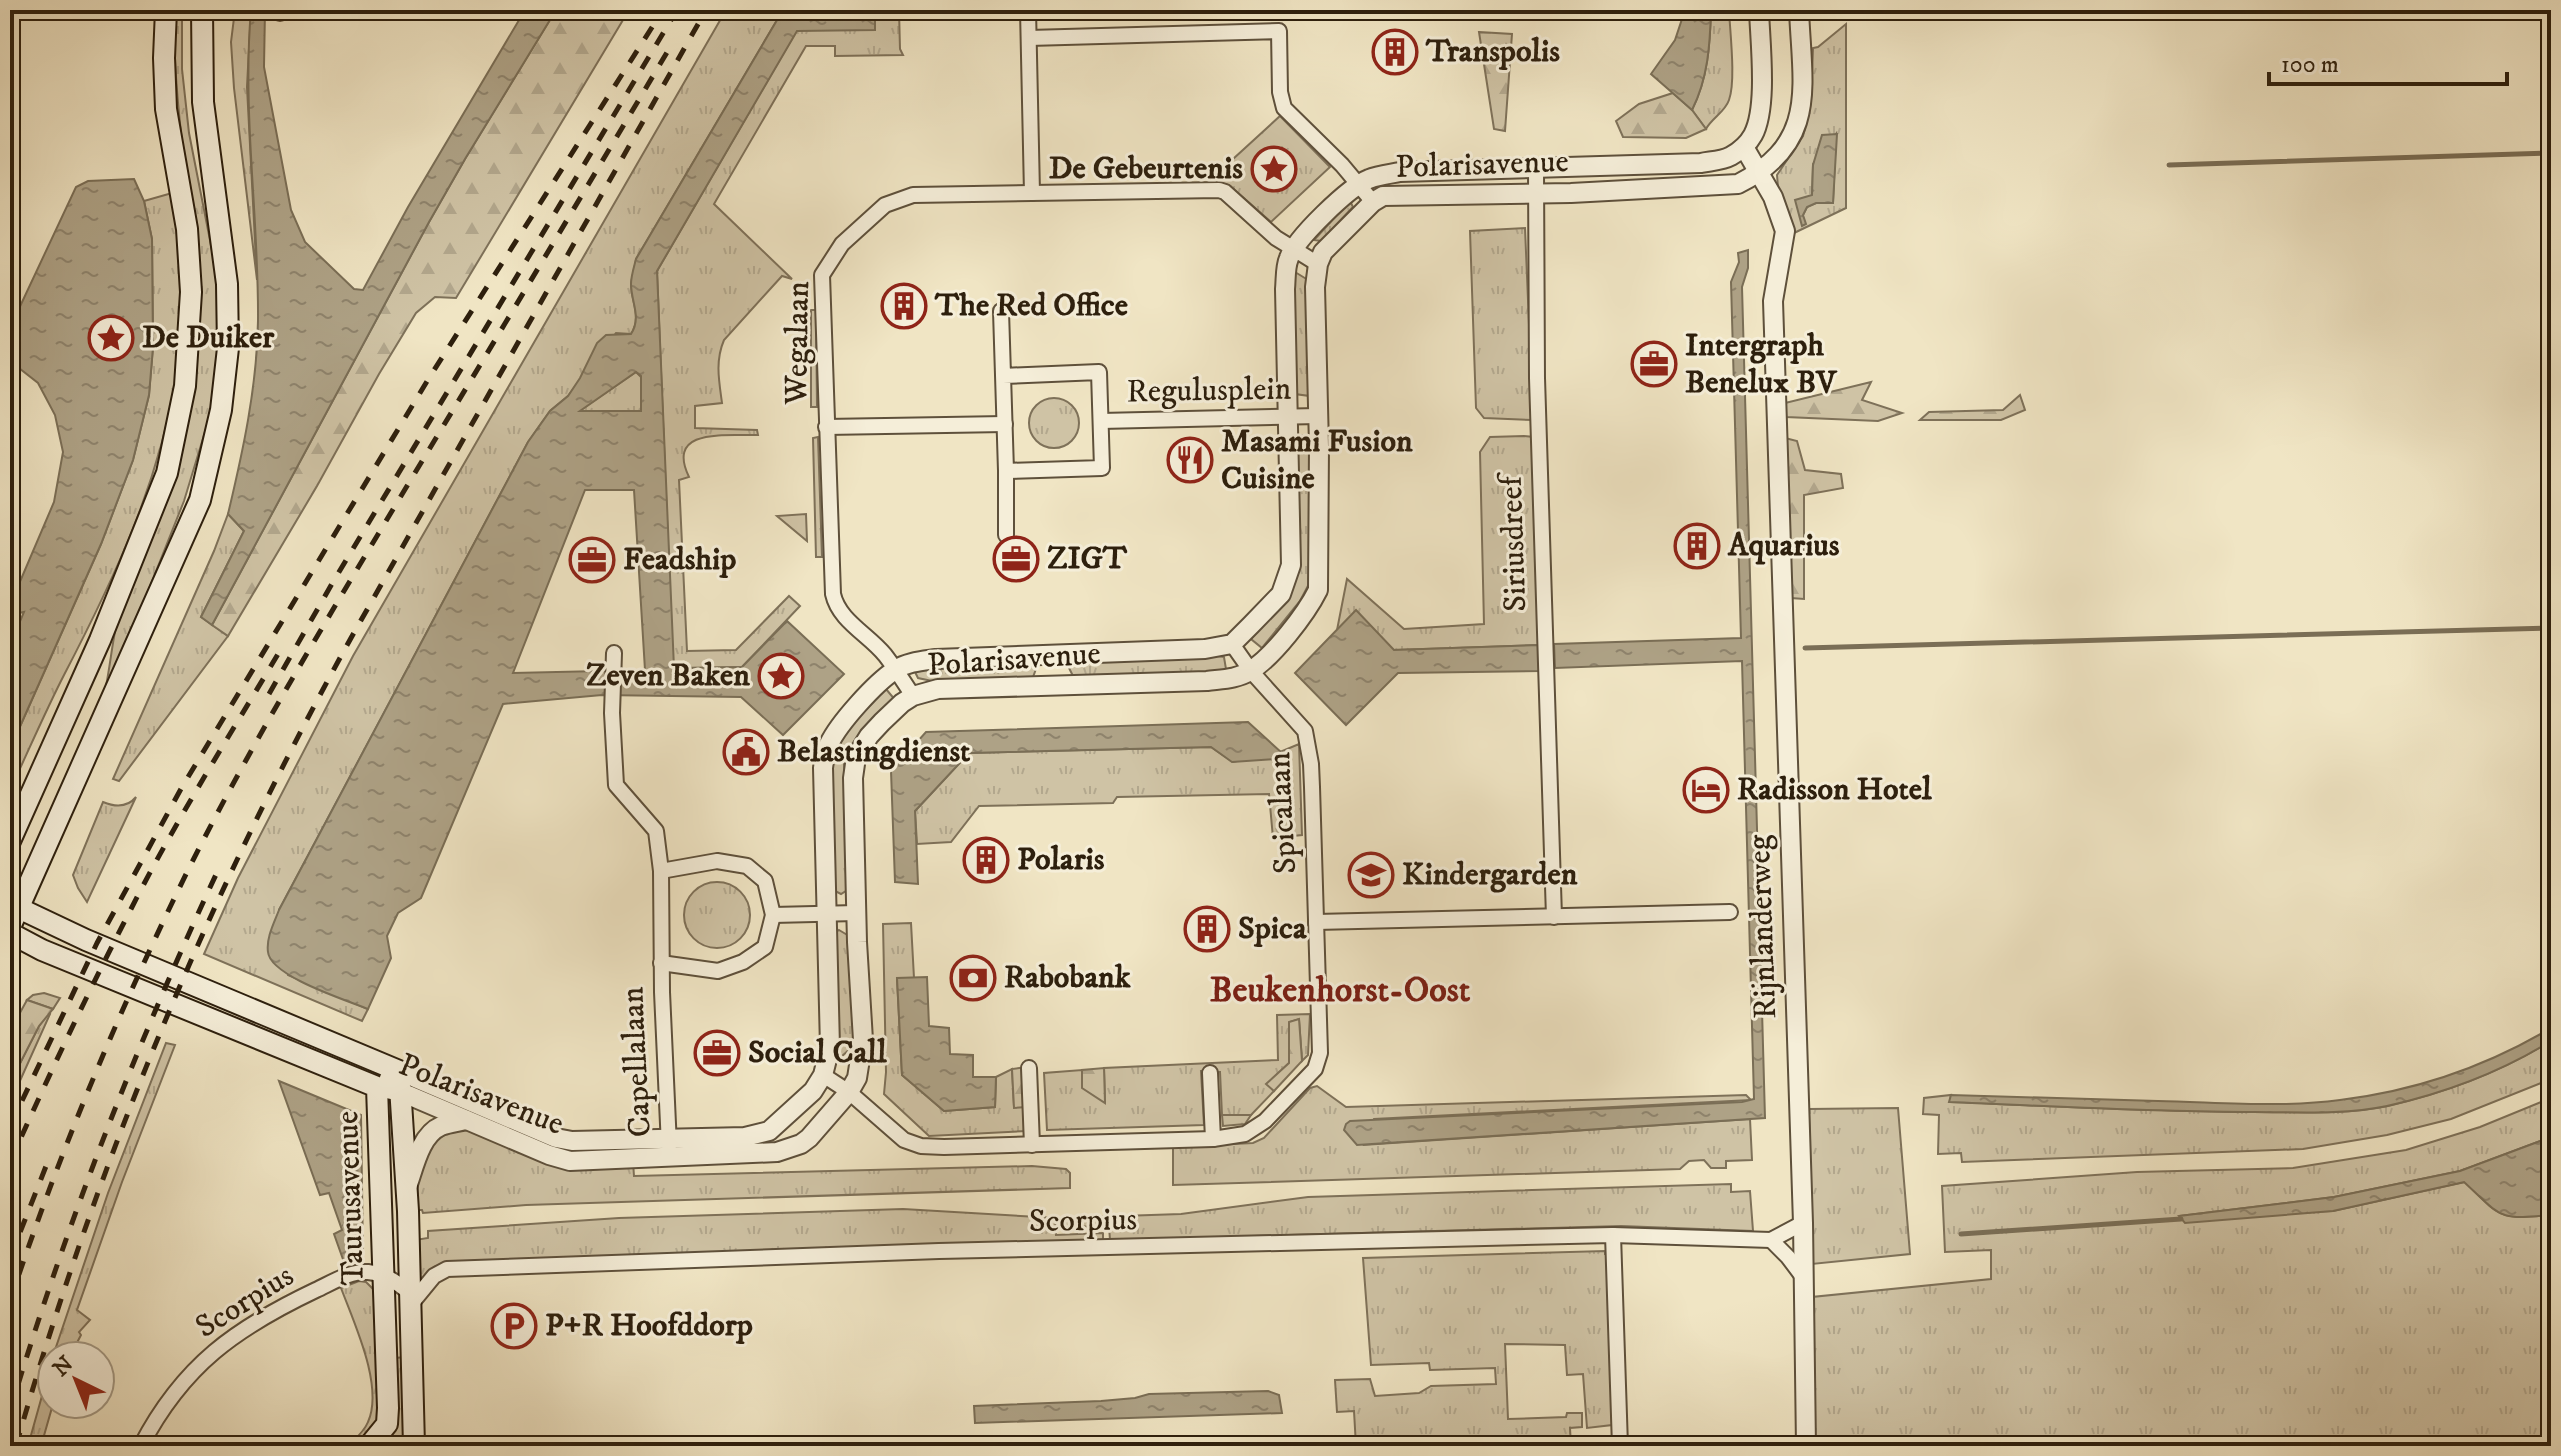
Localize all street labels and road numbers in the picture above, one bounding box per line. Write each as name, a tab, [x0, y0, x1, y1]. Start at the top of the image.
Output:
street label: Polarisavenue	[1395, 142, 1569, 188]
street label: Wegalaan	[777, 281, 819, 406]
street label: Regulusplein	[1126, 370, 1292, 412]
street label: Siriusdreef	[1491, 471, 1536, 613]
street label: Polarisavenue	[926, 634, 1102, 686]
street label: Spicalaan	[1260, 751, 1306, 875]
street label: Rijnlanderweg	[1740, 834, 1786, 1020]
street label: Capellalaan	[613, 986, 661, 1138]
street label: Polarisavenue	[393, 1045, 569, 1145]
street label: Taurusavenue	[328, 1110, 374, 1286]
street label: Scorpius	[1029, 1200, 1137, 1242]
street label: Scorpius	[188, 1256, 302, 1348]

